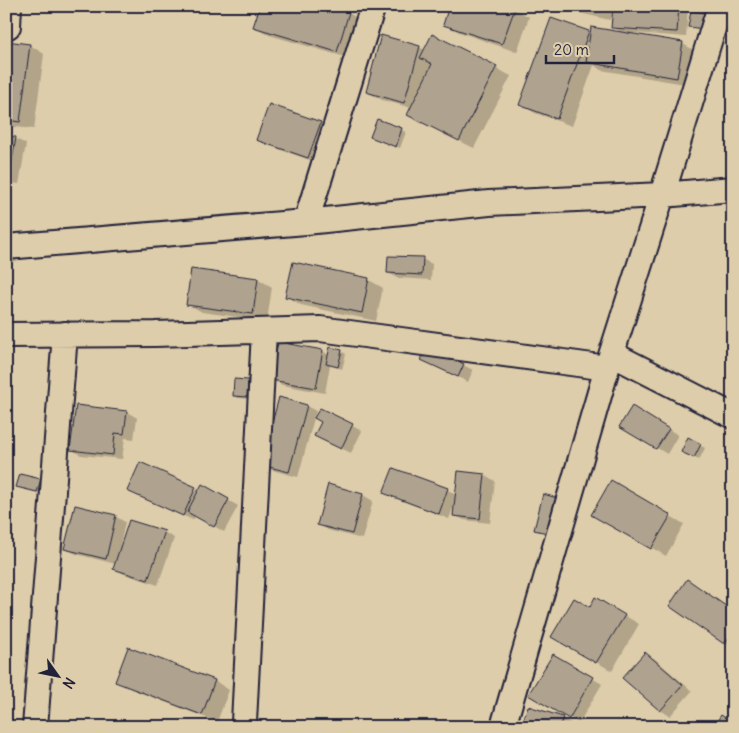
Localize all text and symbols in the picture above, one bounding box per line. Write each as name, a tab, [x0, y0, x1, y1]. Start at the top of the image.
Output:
scale bar	[546, 32, 614, 64]
text: 20 m	[554, 40, 589, 59]
north arrow	[32, 650, 82, 700]
text: N	[59, 674, 79, 692]

